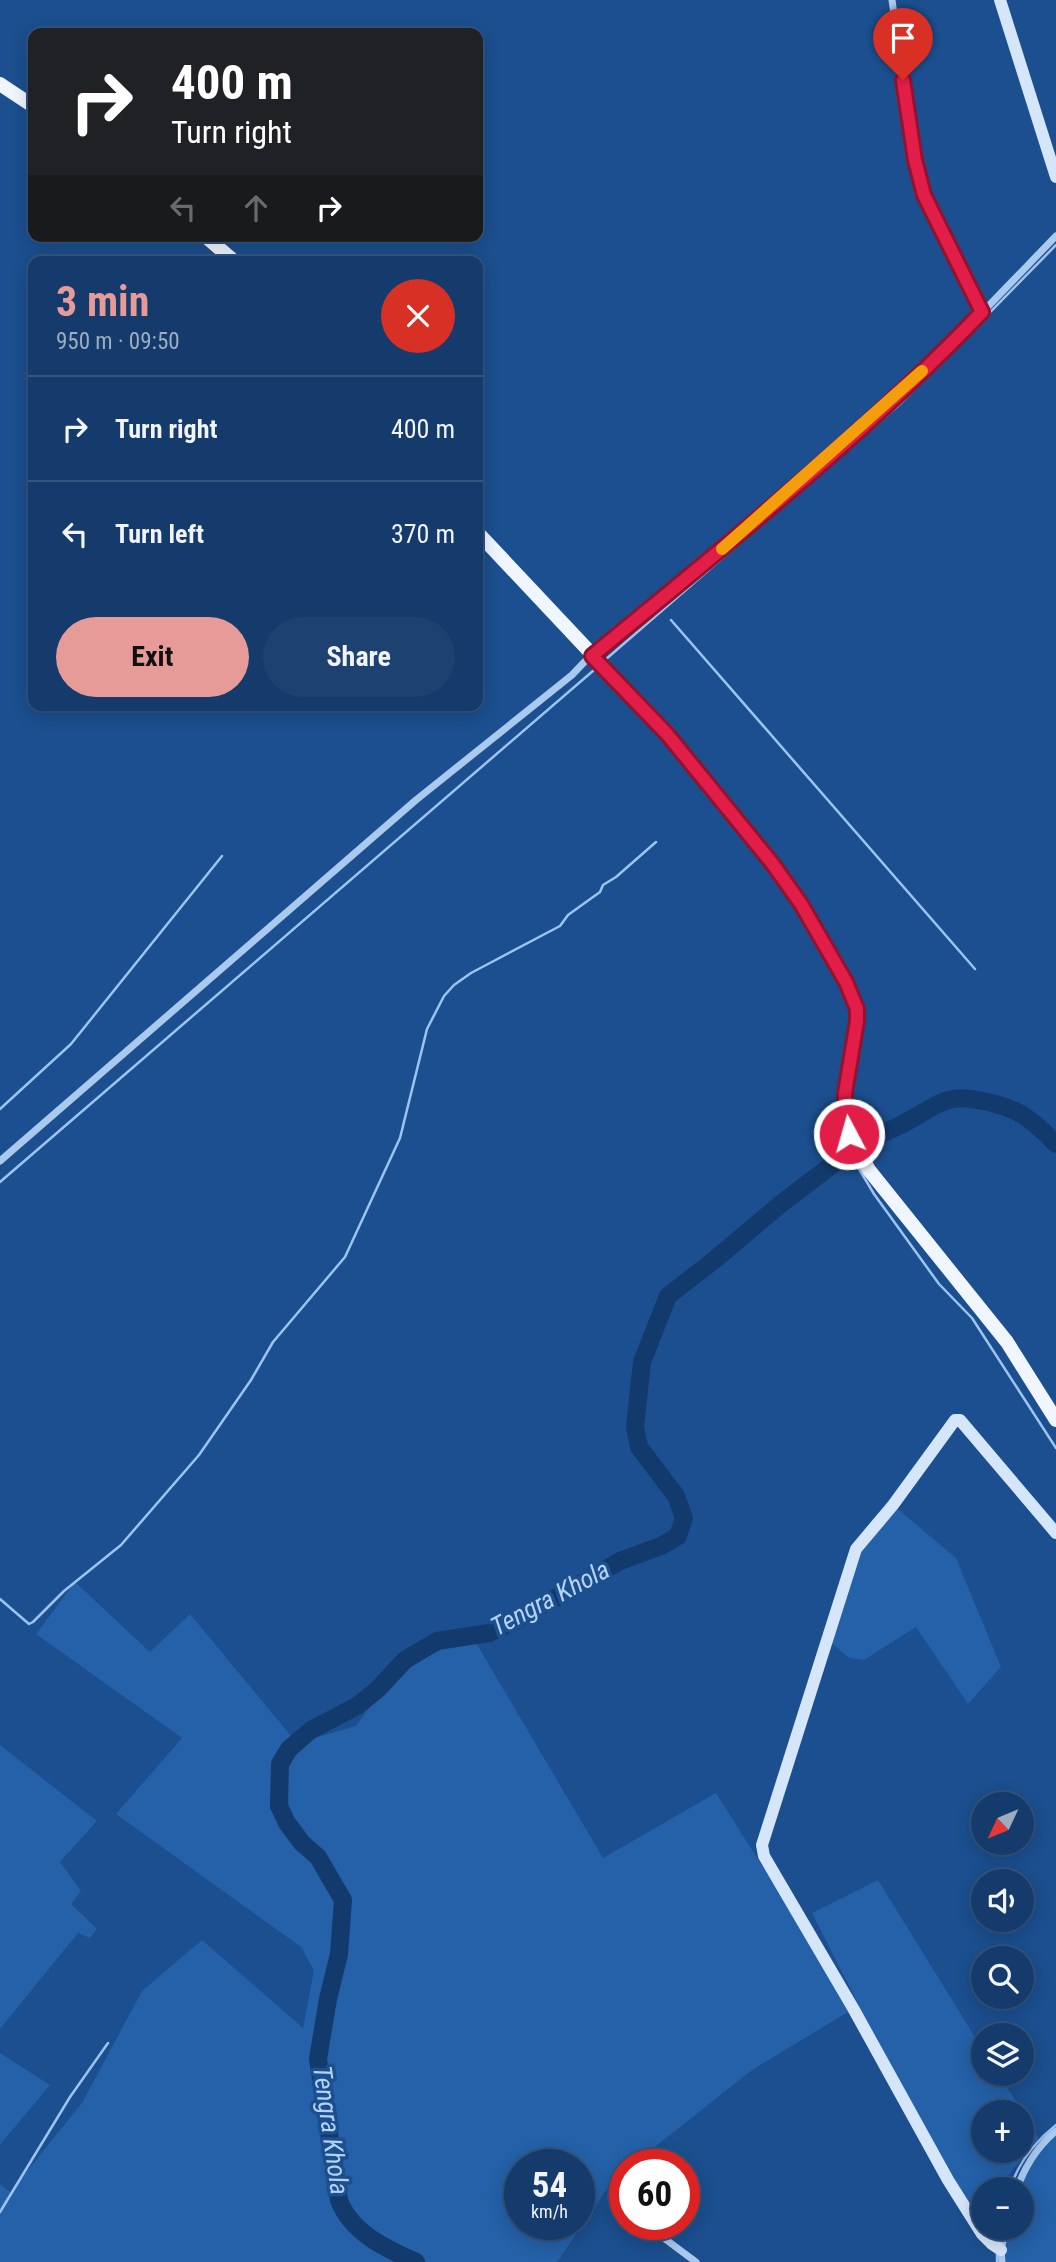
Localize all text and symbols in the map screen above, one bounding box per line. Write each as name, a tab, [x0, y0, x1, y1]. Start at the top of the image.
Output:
pin	[873, 8, 933, 80]
icon: arrive	[884, 19, 922, 57]
text: 400 m	[171, 54, 293, 111]
icon: right	[56, 56, 147, 147]
text: Turn right	[171, 113, 292, 151]
icon: left	[164, 189, 202, 227]
icon: ahead	[237, 189, 275, 227]
icon: right	[310, 189, 348, 227]
text: 3 min	[56, 277, 149, 326]
button: close	[381, 279, 455, 353]
text: 950 m · 09:50	[56, 328, 180, 355]
icon: right	[56, 410, 94, 448]
text: Turn right	[115, 414, 217, 444]
text: 400 m	[391, 414, 455, 444]
icon: left	[56, 515, 94, 553]
text: Turn left	[115, 519, 204, 549]
text: 370 m	[391, 519, 455, 549]
button: Exit	[56, 617, 249, 697]
button: Share	[263, 617, 455, 697]
position arrow	[812, 1097, 886, 1171]
water label: Tengra Khola	[486, 1554, 614, 1642]
north arrow	[971, 1792, 1034, 1855]
map controls	[971, 1792, 1034, 2240]
button: sound	[971, 1869, 1034, 1932]
button: search	[971, 1946, 1034, 2009]
button: layers	[971, 2023, 1034, 2086]
water label: Tengra Khola	[307, 2064, 355, 2196]
button: +	[971, 2100, 1034, 2163]
speed limit sign: 60	[609, 2149, 700, 2240]
text: 54	[532, 2165, 567, 2206]
button: −	[971, 2177, 1034, 2240]
text: km/h	[531, 2201, 568, 2222]

